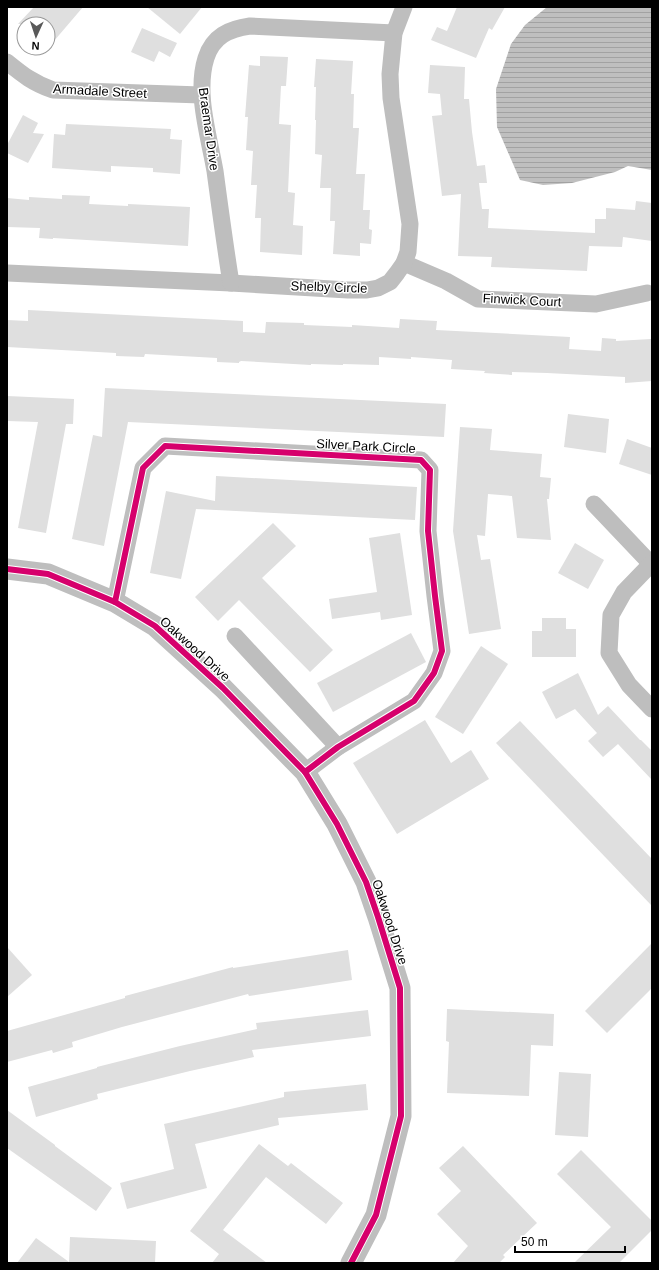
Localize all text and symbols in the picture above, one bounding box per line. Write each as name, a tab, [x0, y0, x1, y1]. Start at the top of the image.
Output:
north arrow	[16, 16, 56, 56]
text: N	[31, 40, 40, 52]
street label: Armadale Street	[53, 81, 148, 101]
street label: Braemar Drive	[196, 86, 222, 172]
street label: Shelby Circle	[290, 278, 368, 296]
street label: Finwick Court	[482, 290, 562, 310]
street label: Silver Park Circle	[316, 436, 416, 456]
street label: Oakwood Drive	[157, 614, 233, 684]
street label: Oakwood Drive	[369, 877, 411, 967]
scale bar	[515, 1228, 625, 1254]
text: 50 m	[521, 1235, 548, 1249]

